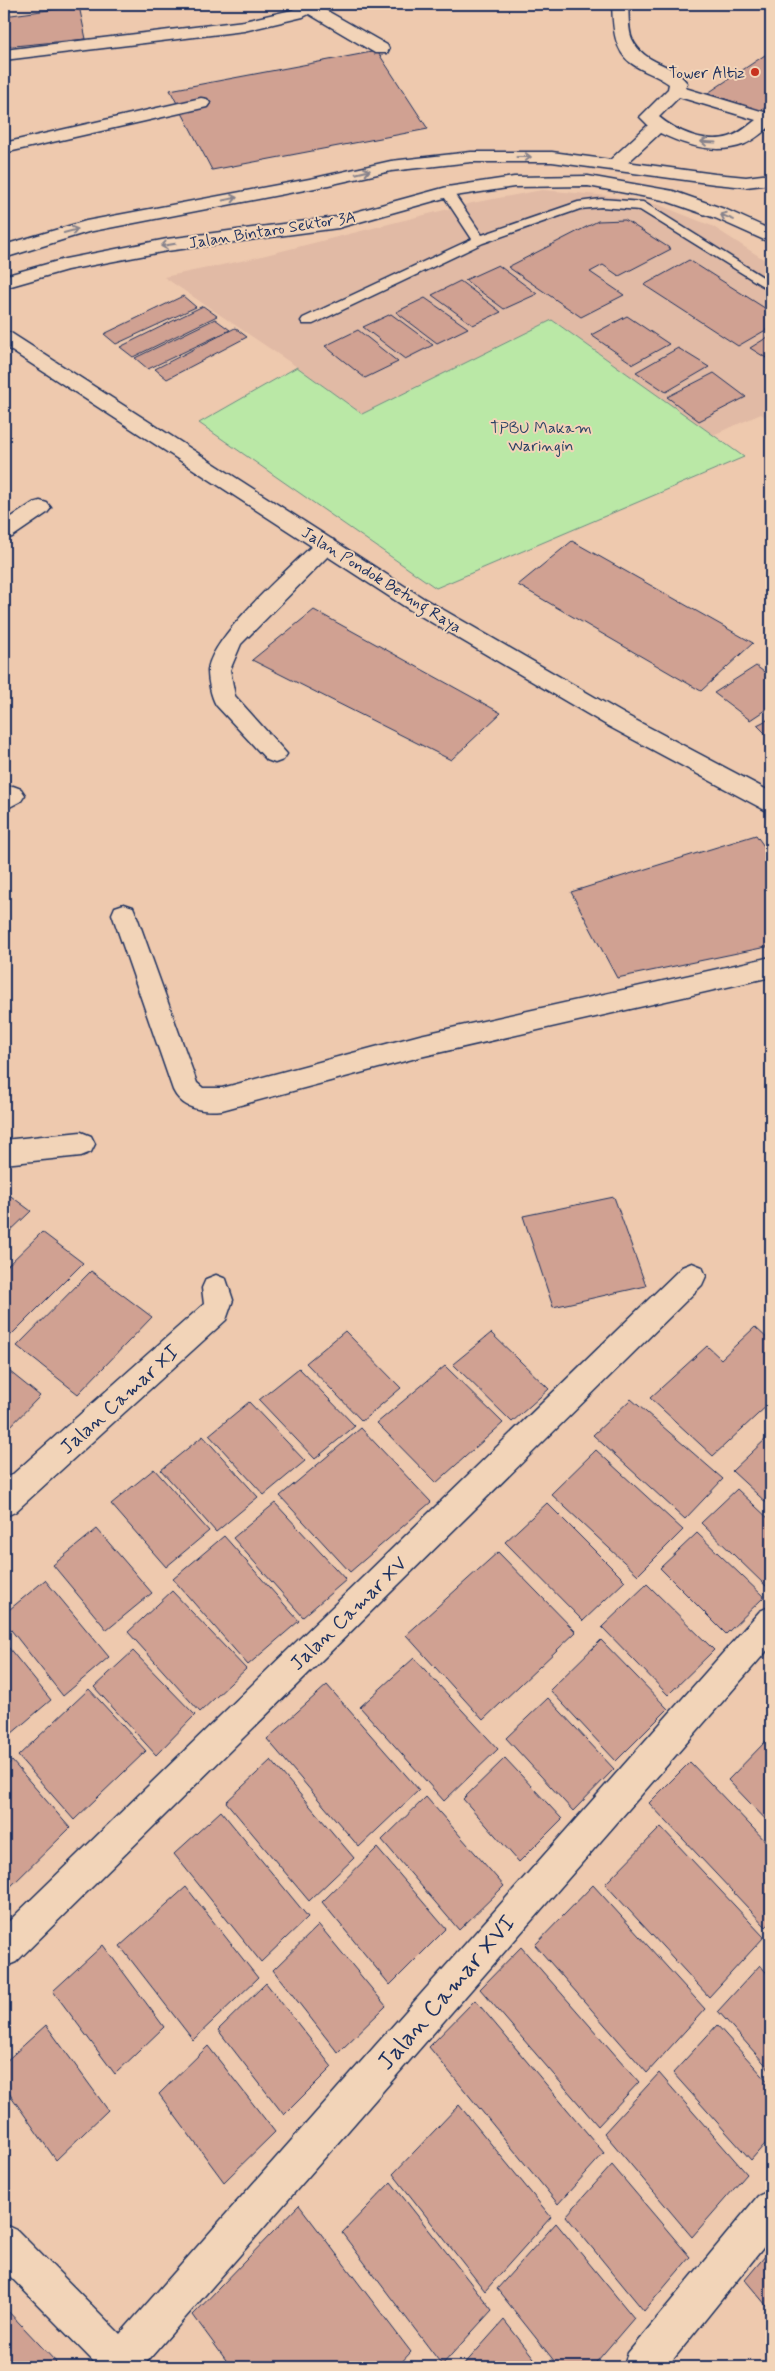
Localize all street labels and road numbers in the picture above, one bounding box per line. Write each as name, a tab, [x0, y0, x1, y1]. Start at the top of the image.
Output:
street label: Jalan Bintaro Sektor 3A	[187, 207, 357, 254]
street label: Jalan Pondok Betung Raya	[297, 522, 465, 639]
street label: Jalan Camar XI	[54, 1339, 186, 1461]
street label: Jalan Camar XV	[285, 1551, 414, 1677]
street label: Jalan Camar XVI	[371, 1909, 523, 2077]

